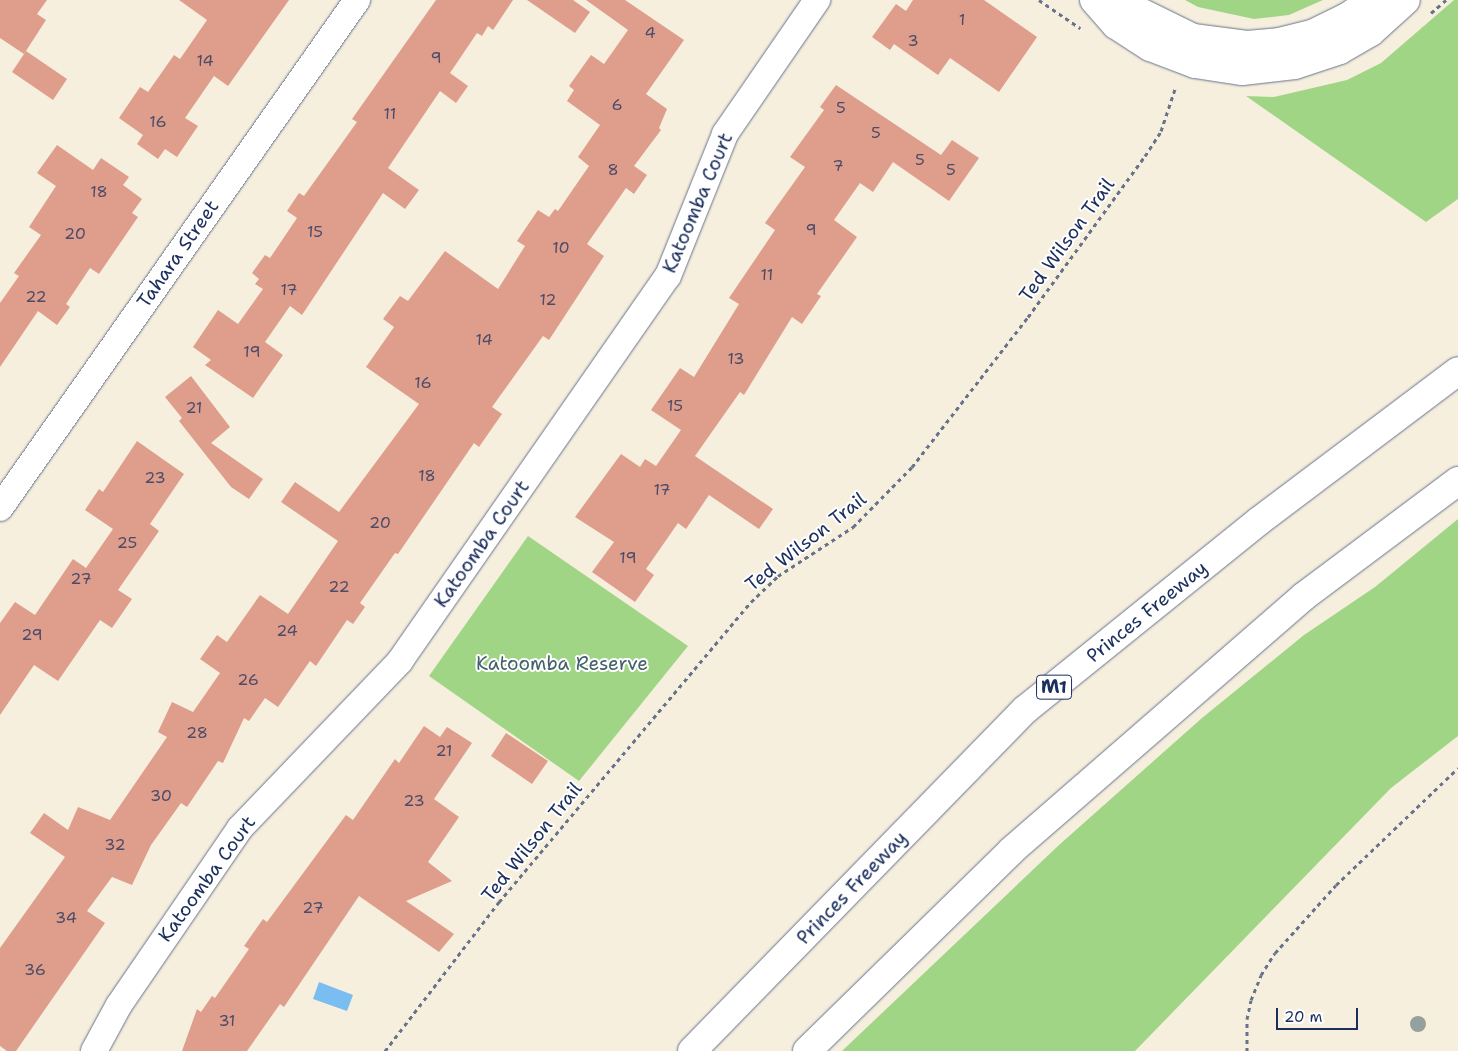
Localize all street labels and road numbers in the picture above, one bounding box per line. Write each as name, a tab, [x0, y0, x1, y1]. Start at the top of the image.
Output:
street label: Katoomba Court	[658, 129, 738, 277]
street label: Ted Wilson Trail	[1015, 174, 1119, 306]
street label: Tahara Street	[132, 196, 224, 312]
street label: Katoomba Court	[430, 476, 534, 612]
street label: Ted Wilson Trail	[741, 488, 871, 596]
street label: Princes Freeway	[1082, 556, 1212, 668]
road number: M1	[1035, 672, 1073, 702]
street label: Ted Wilson Trail	[477, 778, 587, 906]
street label: Katoomba Court	[154, 812, 260, 946]
street label: Princes Freeway	[792, 827, 912, 949]

